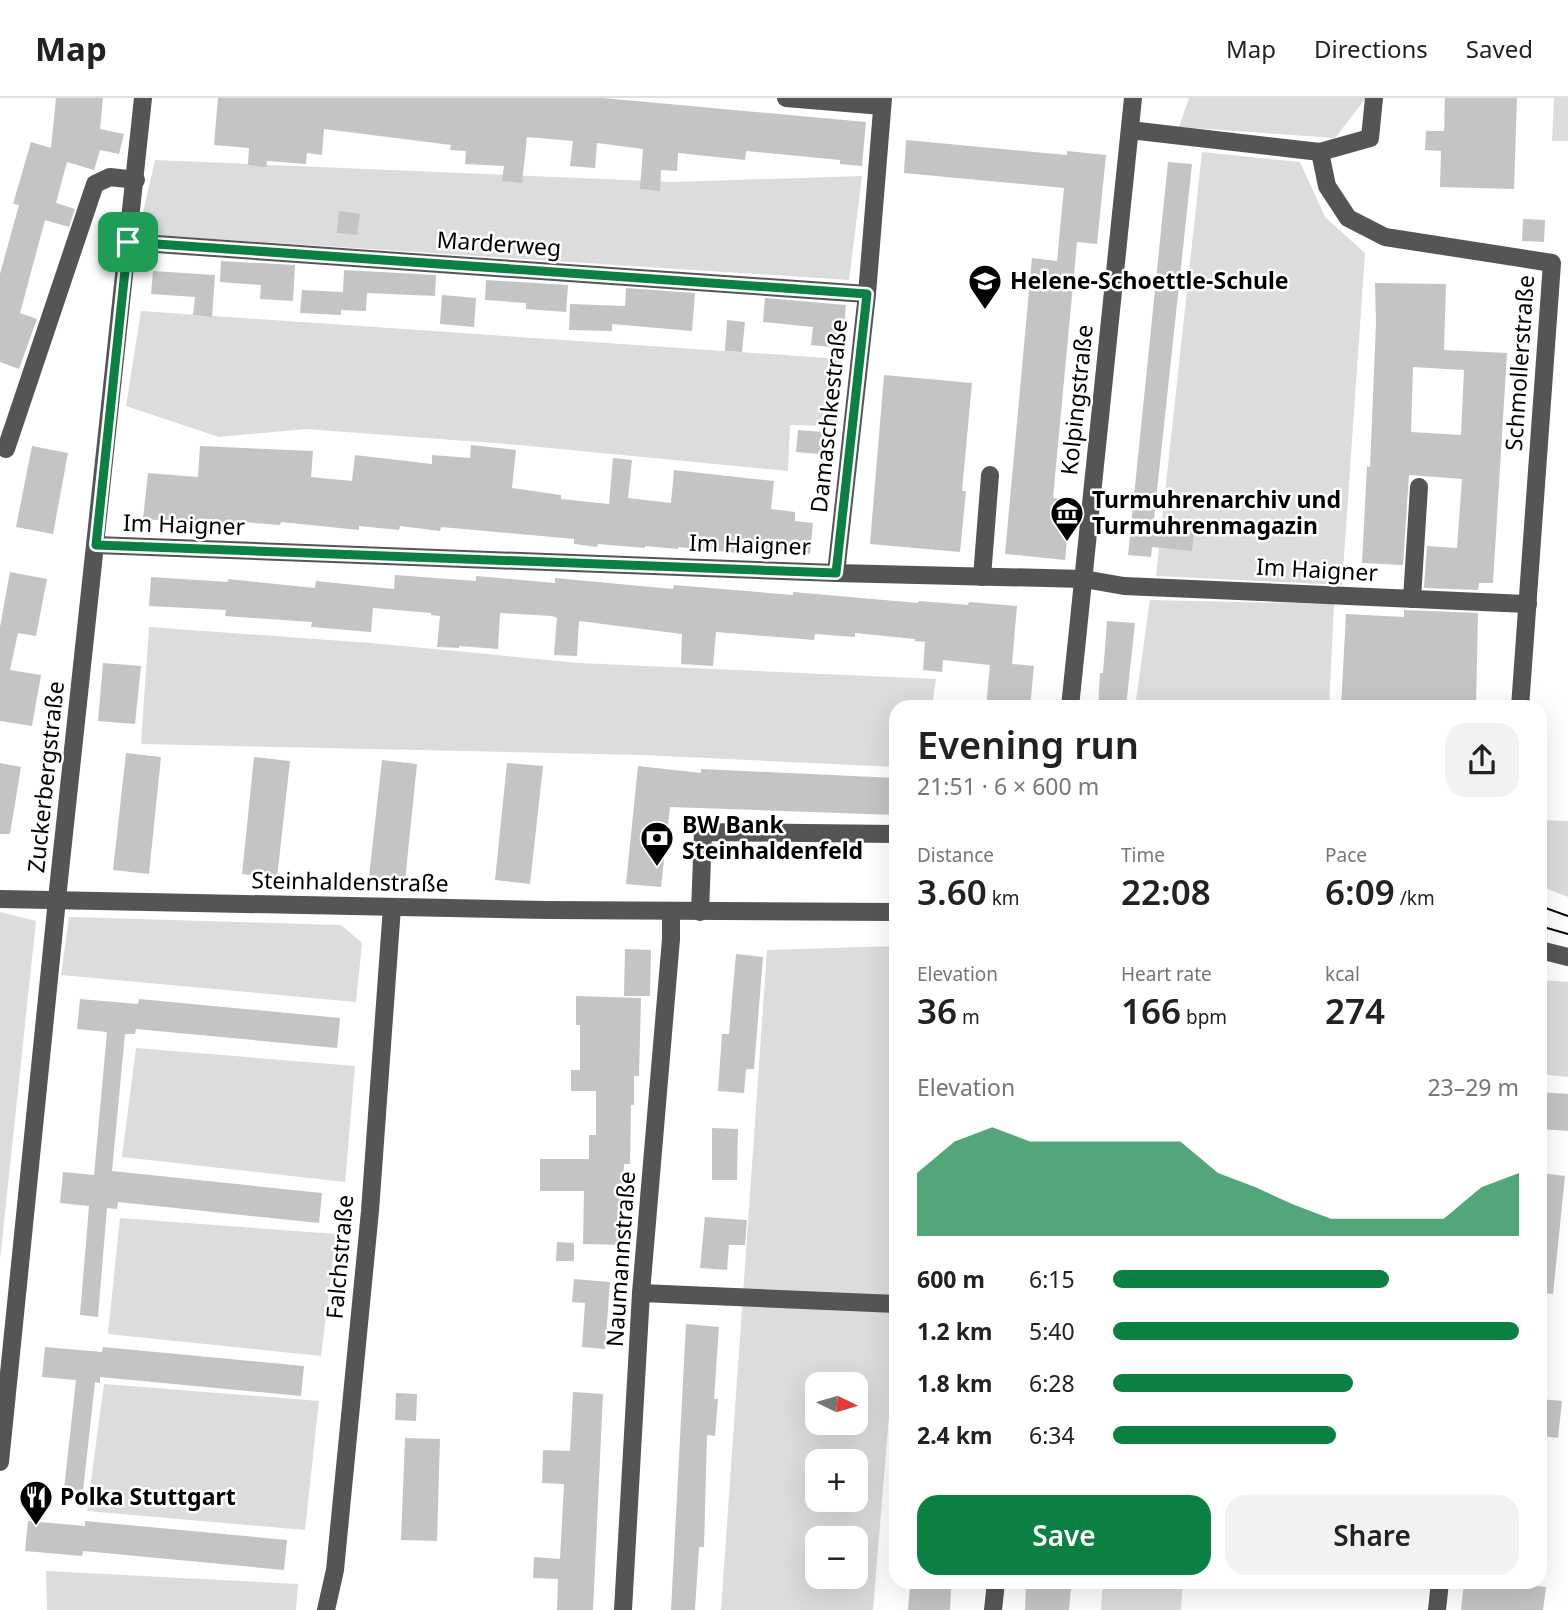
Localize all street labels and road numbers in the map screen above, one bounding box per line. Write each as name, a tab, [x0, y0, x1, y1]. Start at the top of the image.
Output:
street label: Marderweg	[436, 223, 562, 263]
street label: Schmollerstraße	[1497, 274, 1541, 452]
street label: Damaschkestraße	[802, 318, 854, 514]
street label: Kolpingstraße	[1052, 323, 1100, 477]
street label: Im Haigner	[123, 506, 246, 542]
street label: Im Haigner	[689, 526, 812, 562]
street label: Im Haigner	[1255, 550, 1379, 588]
street label: Zuckerbergstraße	[19, 680, 71, 874]
street label: Steinhaldenstraße	[251, 863, 449, 899]
street label: Naumannstraße	[598, 1170, 642, 1348]
street label: Falchstraße	[318, 1193, 360, 1320]

